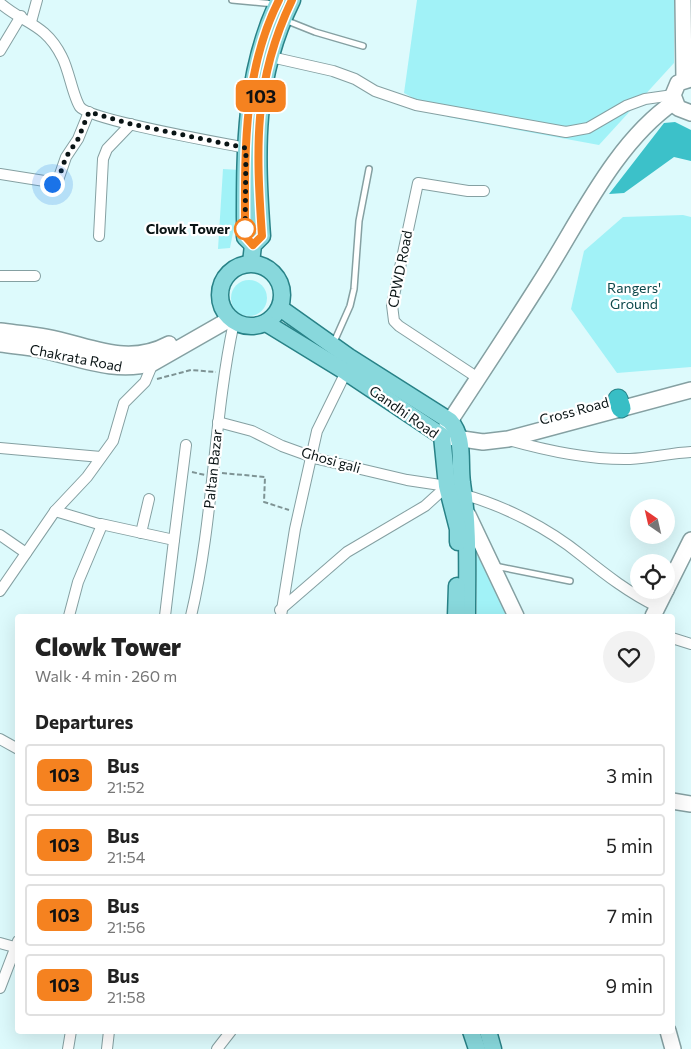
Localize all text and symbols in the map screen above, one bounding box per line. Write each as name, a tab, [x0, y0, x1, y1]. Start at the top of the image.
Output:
line badge: 103	[232, 80, 290, 112]
text: 103	[246, 85, 276, 107]
your location	[40, 172, 65, 197]
marker: Clowk Tower	[234, 218, 256, 240]
place label: Clowk Tower	[146, 220, 230, 237]
street label: CPWD Road	[384, 229, 415, 309]
park label: Rangers' Ground	[607, 279, 661, 312]
street label: Chakrata Road	[28, 340, 124, 375]
street label: Gandhi Road	[366, 381, 442, 442]
street label: Cross Road	[537, 393, 610, 428]
street label: Paltan Bazar	[200, 428, 225, 509]
street label: Ghosi gali	[299, 443, 363, 476]
north arrow	[630, 499, 675, 544]
map controls	[630, 499, 675, 599]
button: locate	[630, 554, 675, 599]
button: heart	[603, 631, 655, 683]
text: Clowk Tower	[35, 632, 181, 661]
text: Walk · 4 min · 260 m	[35, 666, 177, 685]
text: Departures	[35, 710, 133, 733]
text: Bus	[107, 754, 139, 777]
text: 103	[49, 764, 80, 786]
text: 3 min	[606, 764, 653, 787]
text: 21:52	[107, 777, 145, 796]
text: Bus	[107, 824, 139, 847]
text: 103	[49, 834, 80, 856]
text: 5 min	[606, 834, 653, 857]
text: 21:54	[107, 847, 145, 866]
text: Bus	[107, 894, 139, 917]
text: 103	[49, 904, 80, 926]
text: 7 min	[607, 904, 653, 927]
text: 21:56	[107, 917, 145, 936]
text: Bus	[107, 964, 139, 987]
text: 103	[49, 974, 80, 996]
text: 9 min	[605, 974, 653, 997]
text: 21:58	[107, 987, 145, 1006]

